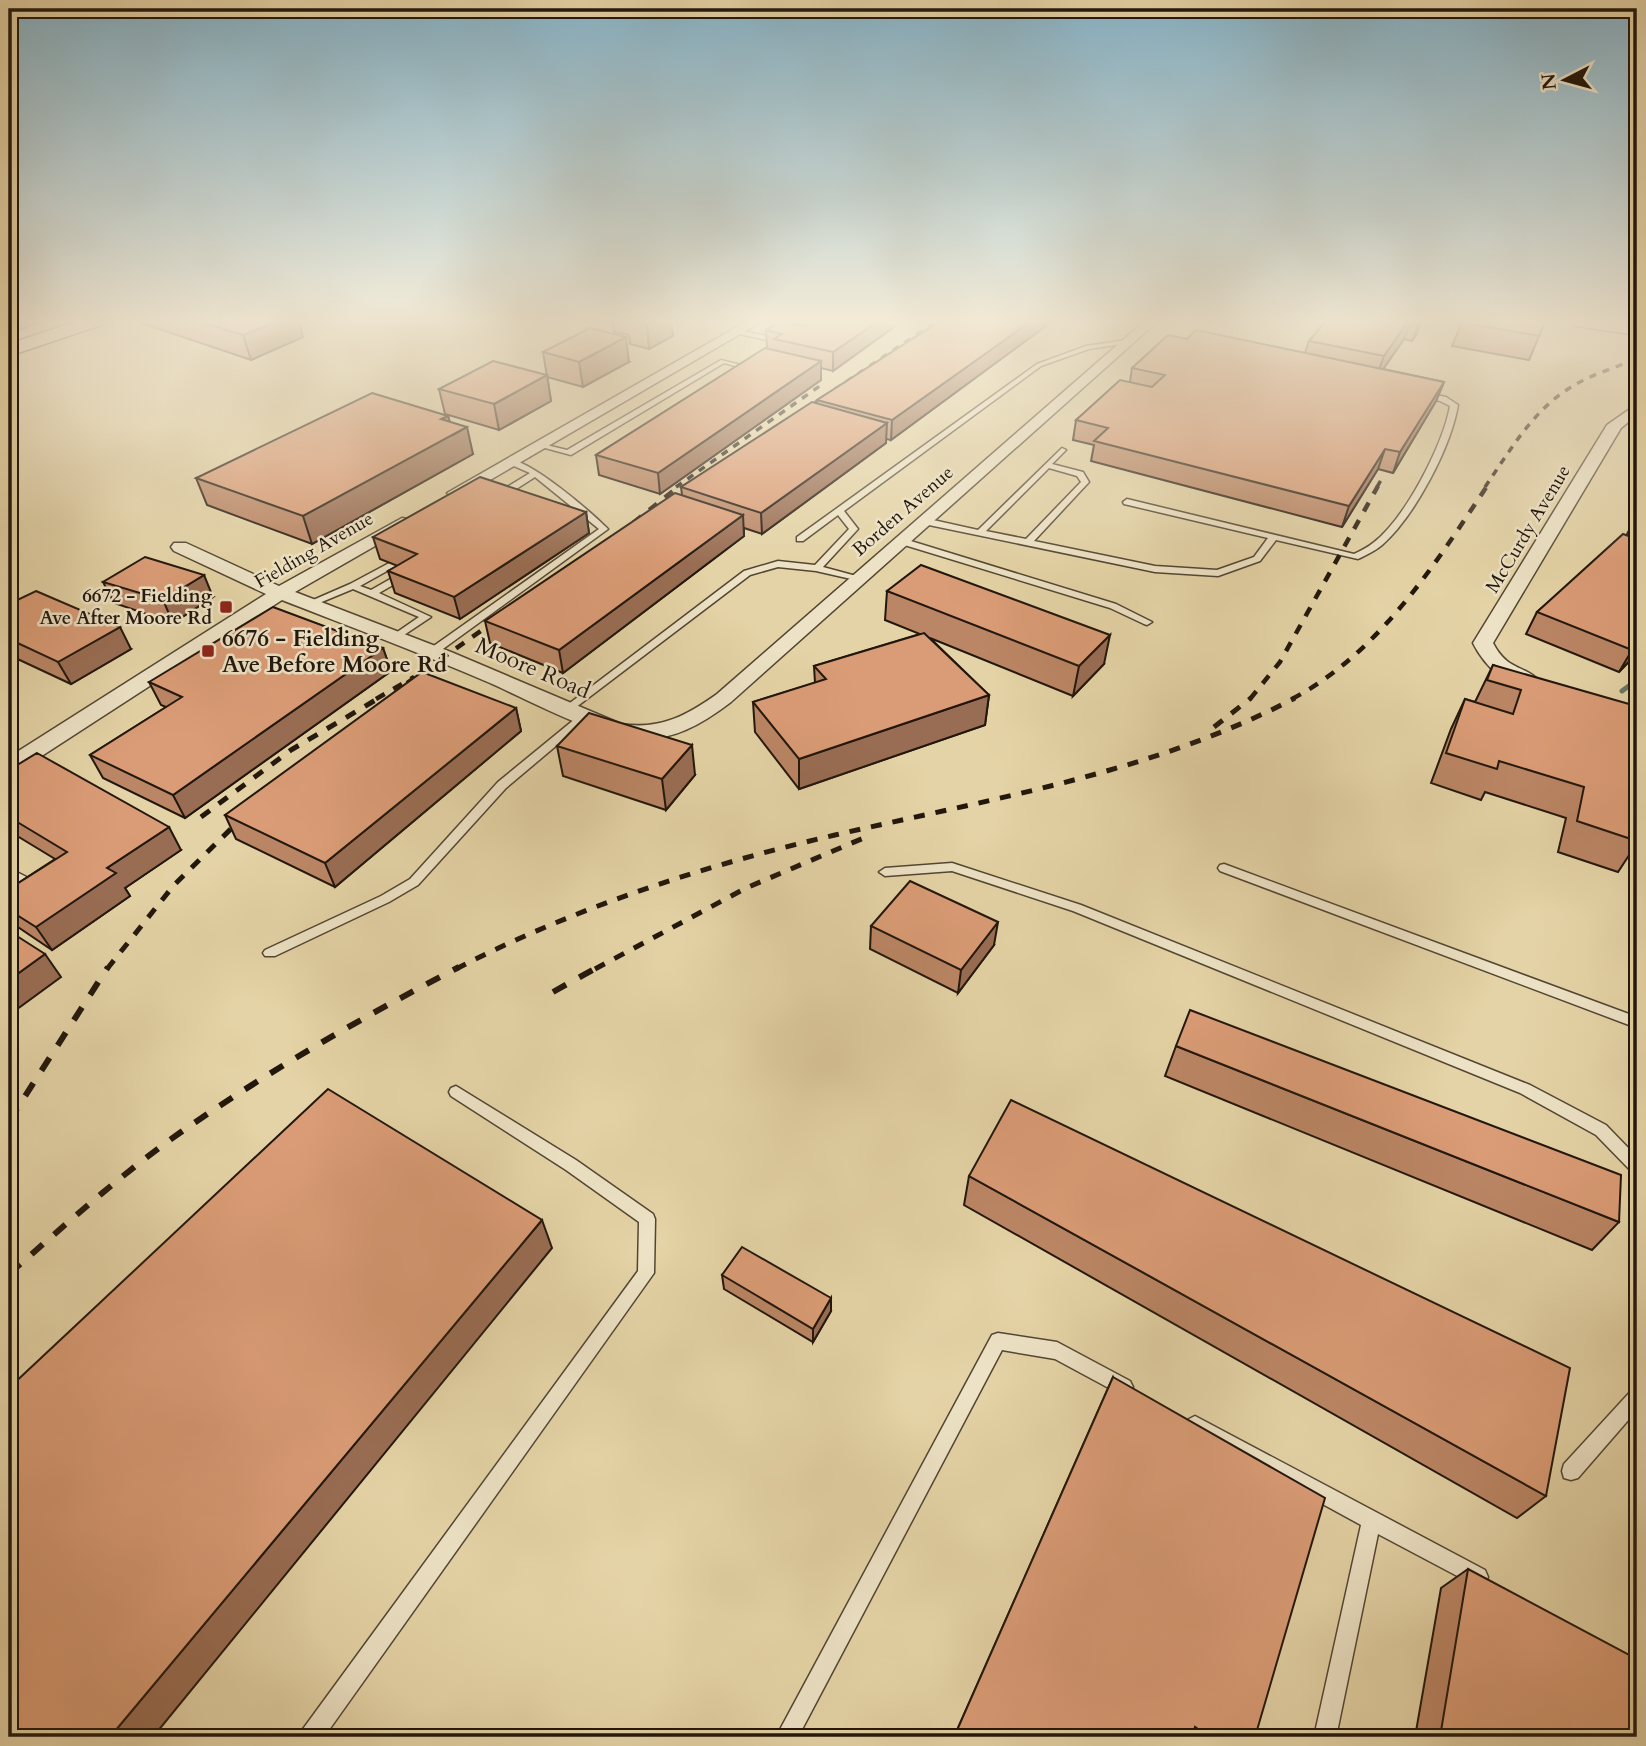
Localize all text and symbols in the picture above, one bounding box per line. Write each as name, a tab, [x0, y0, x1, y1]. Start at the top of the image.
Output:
north arrow	[1530, 46, 1600, 116]
text: N	[1535, 72, 1563, 91]
street label: Borden Avenue	[847, 460, 959, 562]
street label: McCurdy Avenue	[1479, 460, 1577, 598]
street label: Fielding Avenue	[250, 505, 378, 595]
place label: 6672 - Fielding Ave After Moore Rd	[39, 583, 213, 631]
marker: 6672 - Fielding Ave After Moore Rd	[218, 599, 234, 615]
place label: 6676 - Fielding Ave Before Moore Rd	[222, 623, 447, 680]
street label: Moore Road	[471, 630, 596, 706]
marker: 6676 - Fielding Ave Before Moore Rd	[200, 643, 216, 659]

